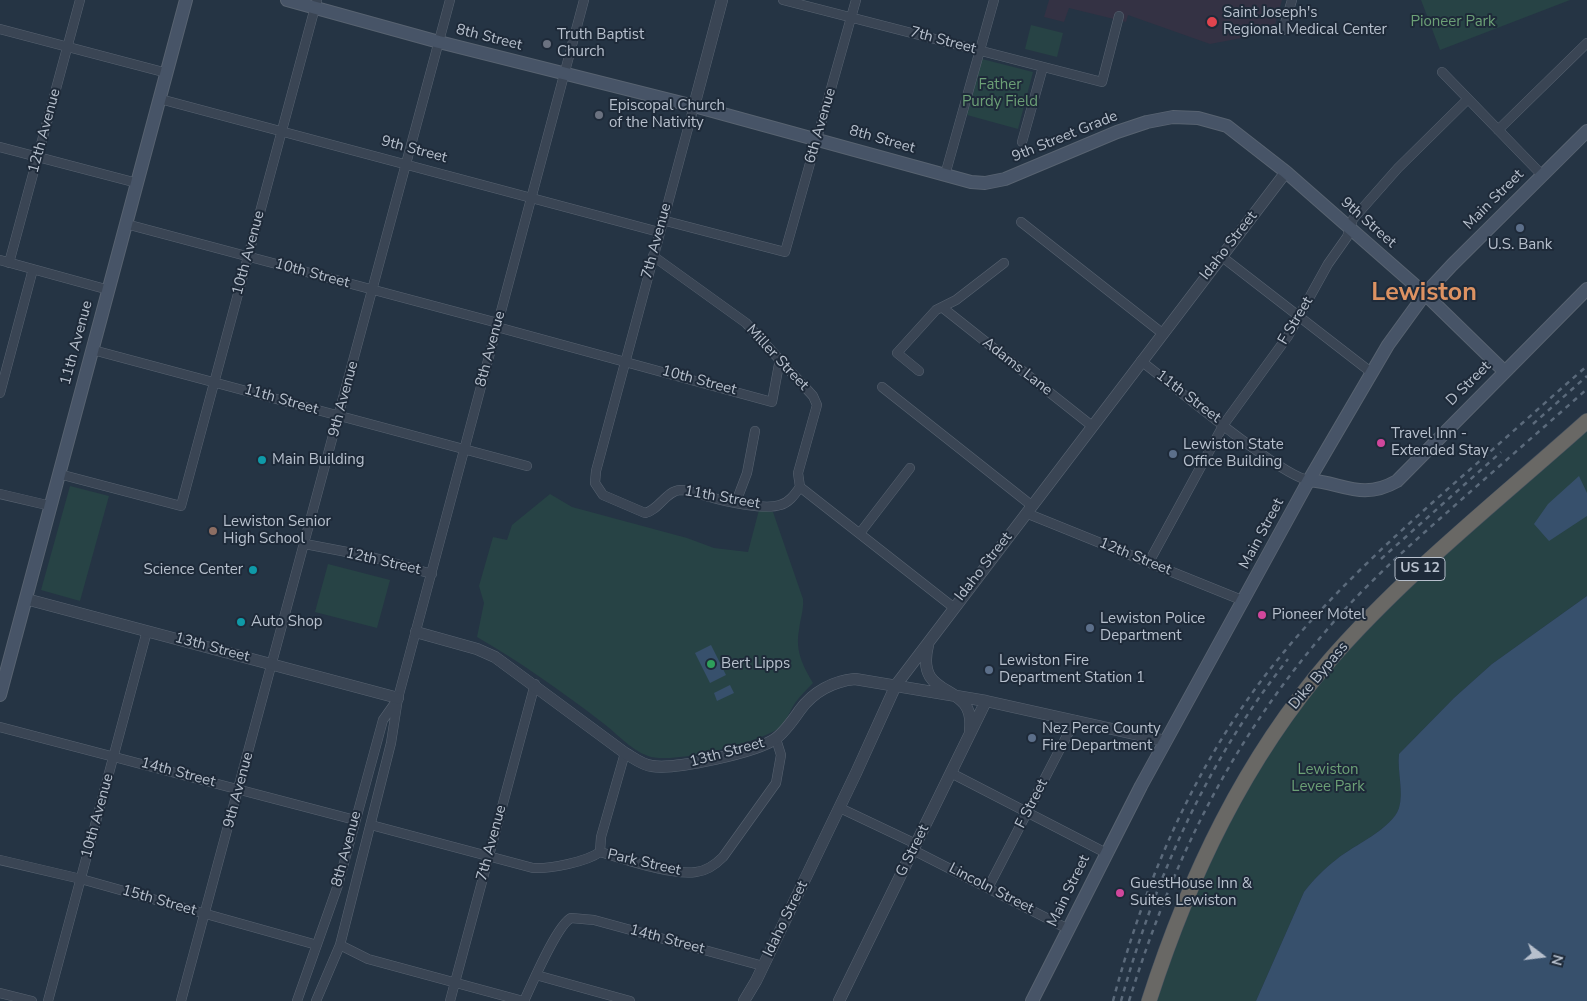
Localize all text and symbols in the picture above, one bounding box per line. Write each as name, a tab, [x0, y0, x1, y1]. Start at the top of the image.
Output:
place label: Saint Joseph's Regional Medical Center	[1223, 4, 1387, 39]
park label: Pioneer Park	[1411, 13, 1495, 31]
marker: Saint Joseph's Regional Medical Center	[1205, 15, 1219, 29]
street label: 8th Street	[454, 21, 524, 55]
street label: 7th Street	[908, 24, 978, 58]
place label: Truth Baptist Church	[557, 26, 644, 61]
marker: Truth Baptist Church	[541, 38, 553, 50]
park label: Father Purdy Field	[962, 76, 1038, 111]
street label: 6th Avenue	[802, 86, 840, 166]
street label: 12th Avenue	[25, 87, 65, 175]
place label: Episcopal Church of the Nativity	[609, 97, 725, 132]
street label: 9th Street Grade	[1010, 108, 1120, 166]
marker: Episcopal Church of the Nativity	[593, 109, 605, 121]
street label: 8th Street	[847, 122, 917, 158]
street label: 9th Street	[379, 133, 449, 167]
street label: Main Street	[1460, 166, 1528, 234]
street label: 9th Street	[1337, 194, 1399, 252]
street label: 7th Avenue	[638, 201, 676, 281]
street label: Idaho Street	[1197, 208, 1261, 284]
street label: 10th Avenue	[229, 209, 269, 297]
marker: U.S. Bank	[1514, 222, 1526, 234]
place label: U.S. Bank	[1488, 236, 1552, 254]
street label: 10th Street	[273, 255, 351, 293]
district label: Lewiston	[1371, 279, 1477, 309]
street label: F Street	[1275, 294, 1317, 348]
street label: 11th Avenue	[57, 299, 97, 387]
street label: 8th Avenue	[472, 309, 510, 389]
street label: Miller Street	[742, 321, 812, 395]
street label: Adams Lane	[978, 334, 1056, 400]
street label: D Street	[1443, 358, 1495, 410]
street label: 9th Avenue	[325, 359, 363, 439]
street label: 10th Street	[660, 362, 738, 400]
street label: 11th Street	[1152, 367, 1224, 427]
street label: 11th Street	[242, 381, 320, 419]
place label: Travel Inn - Extended Stay	[1391, 425, 1489, 460]
place label: Lewiston State Office Building	[1183, 436, 1284, 471]
marker: Travel Inn - Extended Stay	[1375, 437, 1387, 449]
marker: Lewiston State Office Building	[1167, 448, 1179, 460]
place label: Main Building	[272, 451, 365, 469]
marker: Main Building	[256, 454, 268, 466]
street label: 11th Street	[683, 482, 761, 514]
street label: Main Street	[1236, 496, 1288, 572]
place label: Lewiston Senior High School	[223, 513, 331, 548]
marker: Lewiston Senior High School	[207, 525, 219, 537]
street label: Idaho Street	[952, 529, 1016, 605]
street label: 12th Street	[1096, 534, 1174, 580]
street label: 12th Street	[344, 545, 422, 579]
road number: US 12	[1395, 558, 1445, 580]
place label: Science Center	[144, 561, 243, 579]
marker: Science Center	[247, 564, 259, 576]
place label: Pioneer Motel	[1272, 606, 1366, 624]
marker: Pioneer Motel	[1256, 609, 1268, 621]
place label: Lewiston Police Department	[1100, 610, 1205, 645]
place label: Auto Shop	[251, 613, 323, 631]
marker: Auto Shop	[235, 616, 247, 628]
marker: Lewiston Police Department	[1084, 622, 1096, 634]
street label: 13th Street	[173, 629, 251, 667]
street label: Dike Bypass	[1286, 639, 1352, 713]
place label: Lewiston Fire Department Station 1	[999, 652, 1145, 687]
place label: Bert Lipps	[721, 655, 790, 673]
marker: Bert Lipps	[705, 658, 717, 670]
marker: Lewiston Fire Department Station 1	[983, 664, 995, 676]
place label: Nez Perce County Fire Department	[1042, 720, 1161, 755]
marker: Nez Perce County Fire Department	[1026, 732, 1038, 744]
street label: 13th Street	[688, 734, 766, 772]
street label: 9th Avenue	[220, 750, 258, 830]
street label: 14th Street	[139, 754, 217, 792]
park label: Lewiston Levee Park	[1291, 761, 1365, 796]
street label: 10th Avenue	[78, 772, 118, 860]
street label: F Street	[1012, 776, 1052, 832]
street label: 7th Avenue	[473, 803, 511, 883]
street label: 8th Avenue	[328, 809, 366, 889]
street label: G Street	[893, 822, 933, 880]
street label: Park Street	[606, 846, 682, 880]
street label: Main Street	[1044, 852, 1094, 930]
street label: Lincoln Street	[945, 860, 1037, 918]
place label: GuestHouse Inn & Suites Lewiston	[1130, 875, 1252, 910]
street label: Idaho Street	[760, 878, 812, 960]
street label: 15th Street	[120, 882, 198, 920]
marker: GuestHouse Inn & Suites Lewiston	[1114, 887, 1126, 899]
street label: 14th Street	[628, 921, 706, 959]
north arrow	[1517, 931, 1567, 981]
text: N	[1546, 952, 1568, 968]

